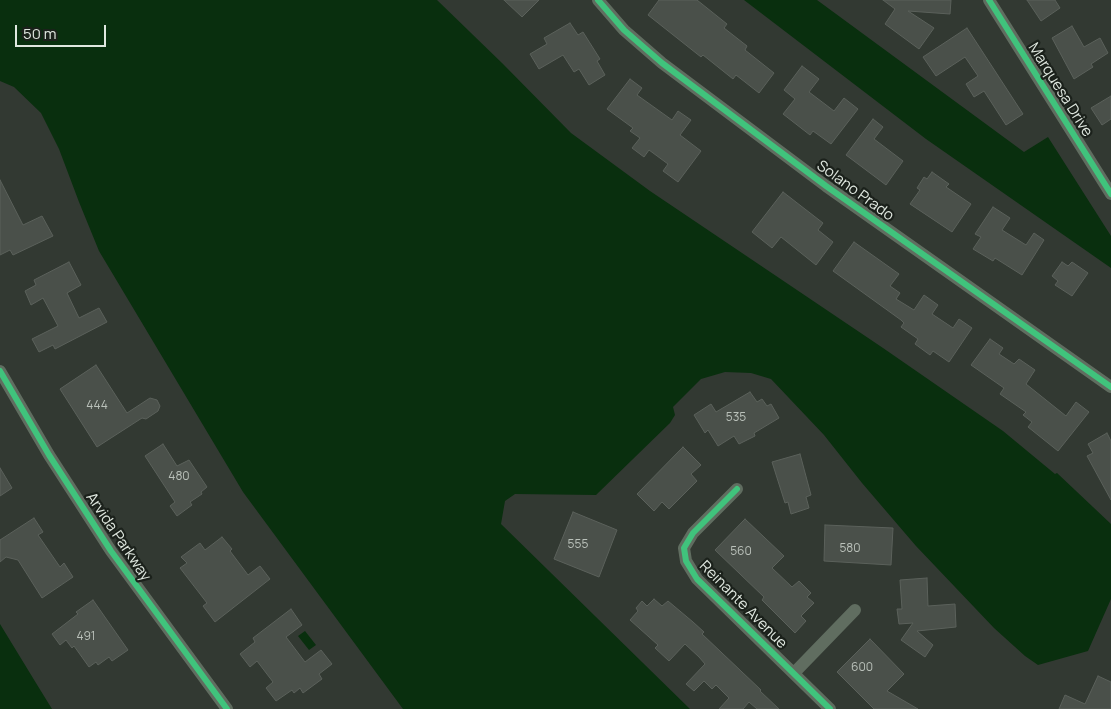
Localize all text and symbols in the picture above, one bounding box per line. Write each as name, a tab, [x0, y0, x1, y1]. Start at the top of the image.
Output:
scale bar	[18, 15, 109, 47]
text: 50 m	[23, 23, 57, 44]
street label: Marquesa Drive	[1024, 40, 1096, 140]
street label: Solano Prado	[813, 157, 897, 225]
house number: 444	[86, 399, 108, 413]
house number: 535	[726, 411, 746, 425]
house number: 480	[168, 470, 190, 484]
street label: Arvida Parkway	[82, 489, 154, 585]
house number: 555	[568, 538, 588, 552]
house number: 580	[839, 542, 861, 556]
house number: 560	[730, 545, 752, 559]
street label: Reinante Avenue	[695, 557, 791, 653]
house number: 491	[76, 630, 96, 644]
house number: 600	[851, 661, 873, 675]

